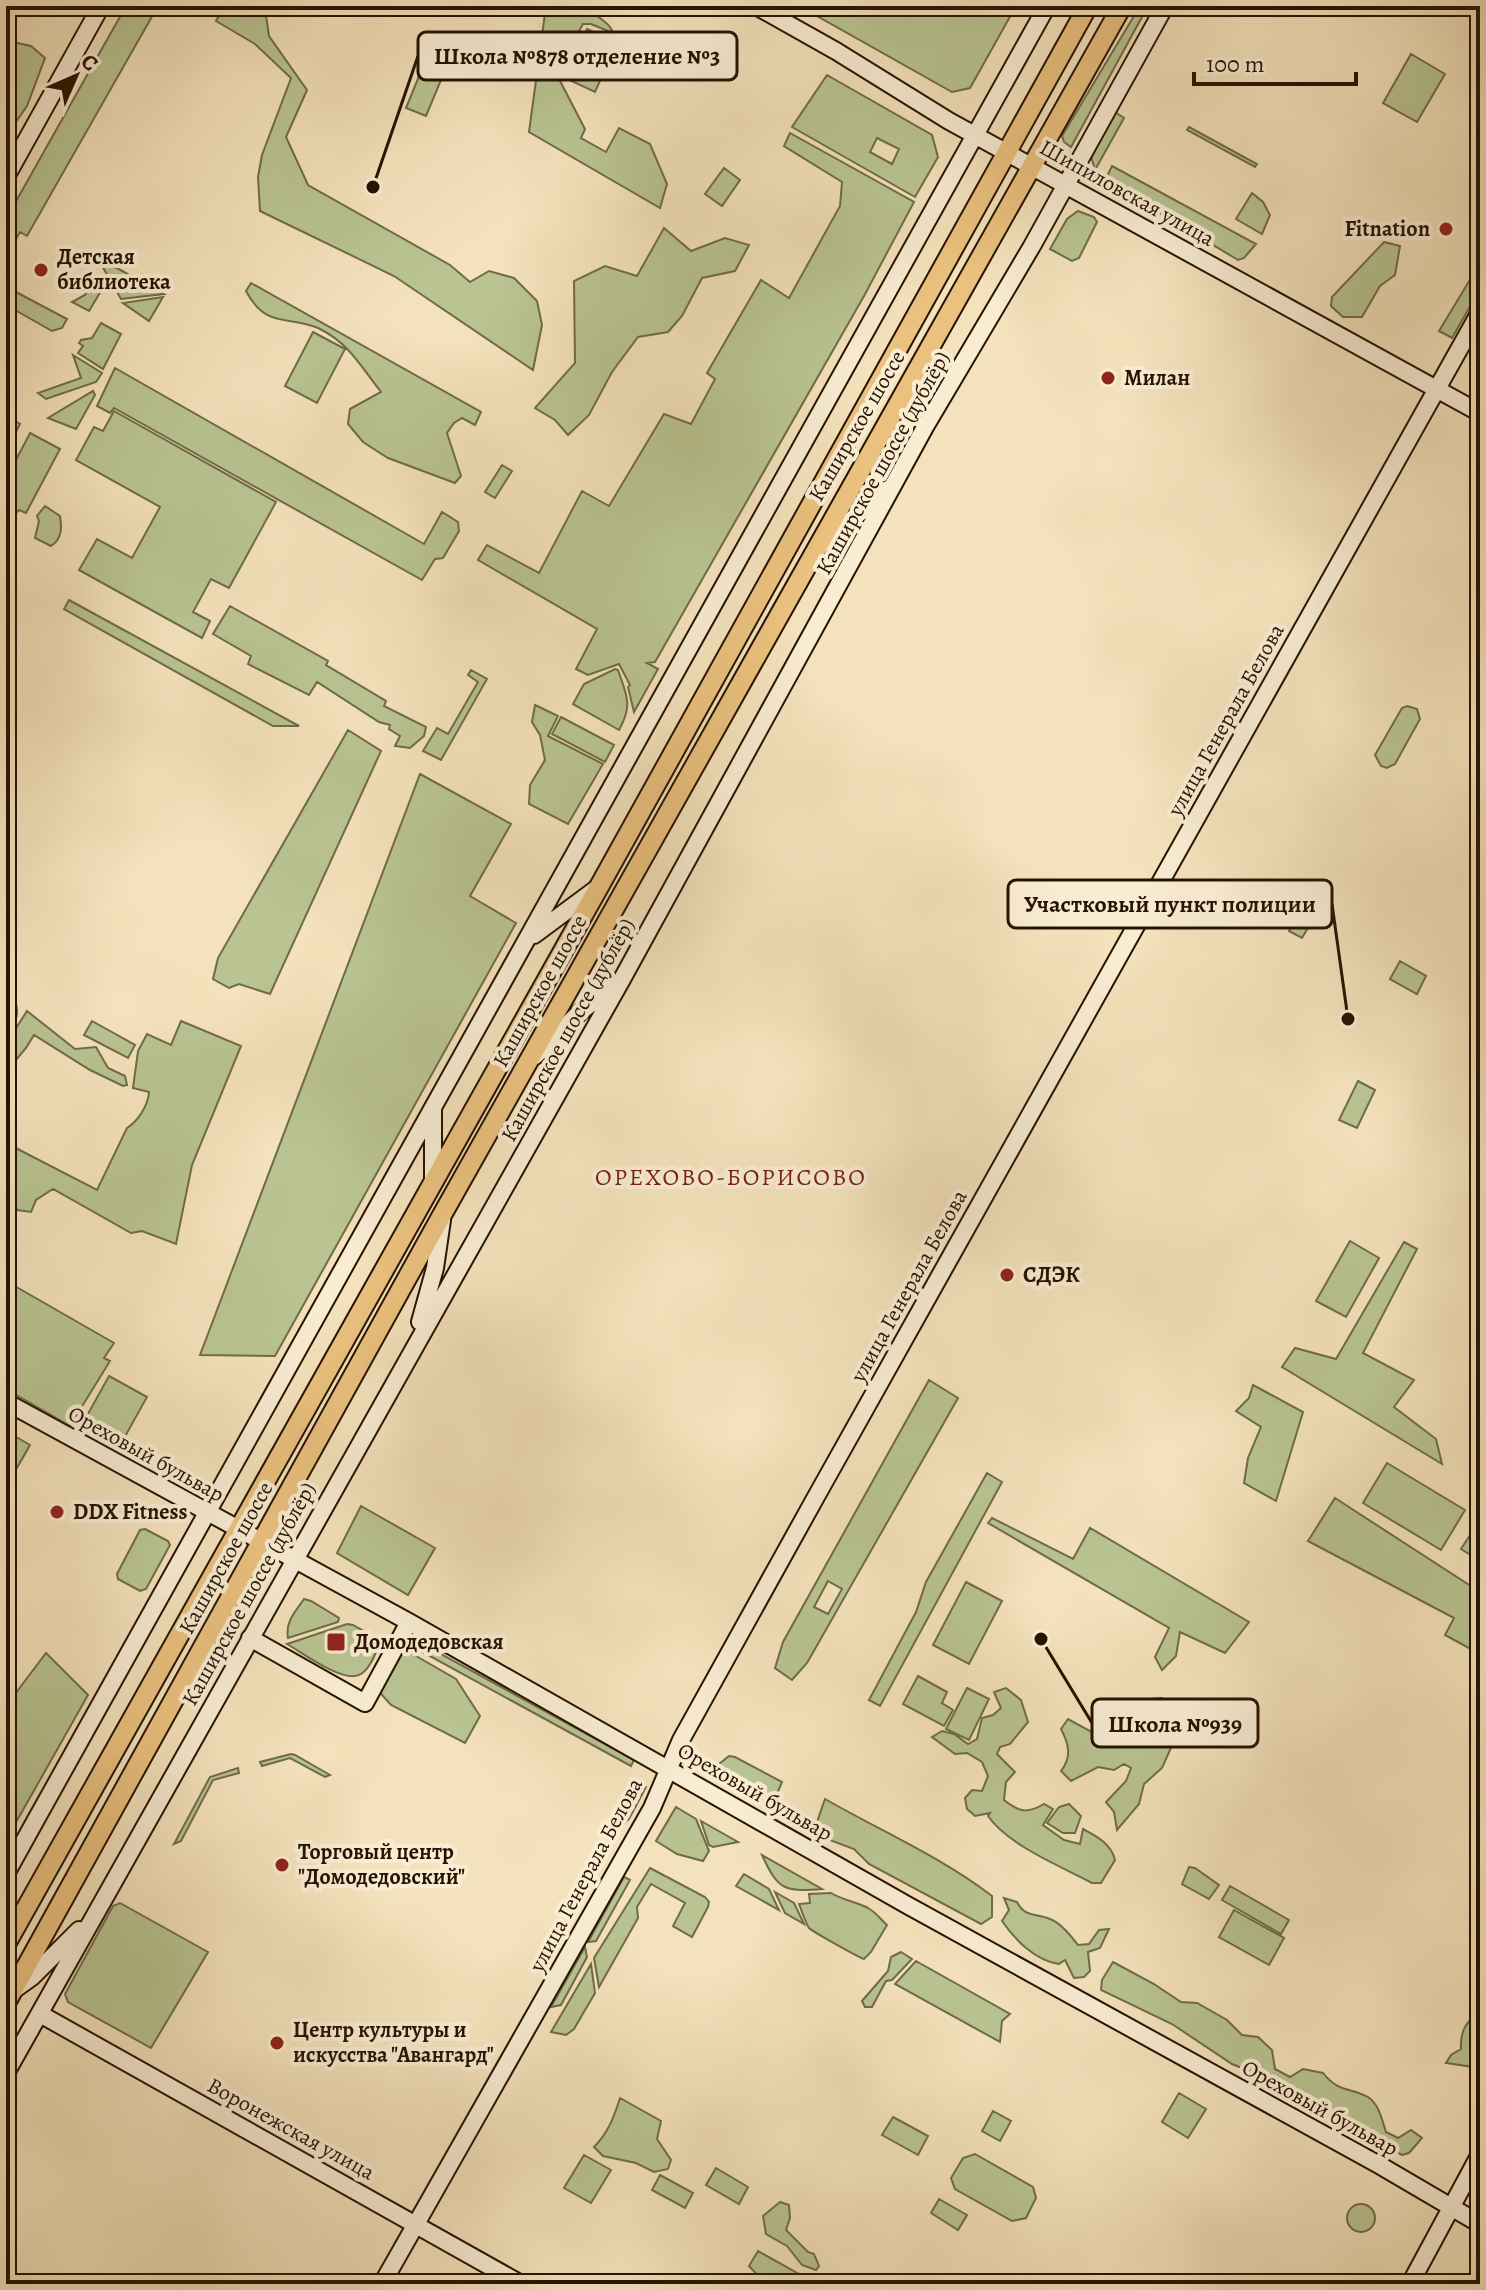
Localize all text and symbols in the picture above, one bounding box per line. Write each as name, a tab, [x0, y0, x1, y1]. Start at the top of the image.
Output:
callout: Школа №878 отделение №3	[418, 32, 737, 80]
north arrow	[36, 36, 116, 116]
scale bar	[1194, 36, 1356, 86]
text: Школа №878 отделение №3	[434, 40, 720, 72]
text: С	[74, 47, 105, 78]
text: 100 m	[1206, 48, 1265, 80]
street label: Шипиловская улица	[1034, 132, 1221, 254]
place label: Fitnation	[1345, 214, 1430, 244]
marker: Fitnation	[1437, 220, 1455, 238]
place label: Детская библиотека	[57, 242, 171, 297]
marker: Детская библиотека	[32, 261, 50, 279]
street label: Каширское шоссе	[802, 345, 912, 507]
street label: Каширское шоссе (дублёр)	[809, 346, 957, 580]
place label: Милан	[1124, 363, 1190, 393]
marker: Милан	[1099, 369, 1117, 387]
street label: улица Генерала Белова	[1160, 618, 1292, 822]
callout: Участковый пункт полиции	[1008, 880, 1332, 928]
text: Участковый пункт полиции	[1024, 888, 1316, 920]
street label: Каширское шоссе	[486, 909, 594, 1073]
street label: Каширское шоссе (дублёр)	[494, 913, 642, 1147]
district label: ОРЕХОВО-БОРИСОВО	[595, 1161, 867, 1193]
street label: улица Генерала Белова	[843, 1184, 975, 1388]
place label: СДЭК	[1023, 1260, 1080, 1290]
marker: СДЭК	[998, 1266, 1016, 1284]
street label: Ореховый бульвар	[63, 1399, 229, 1509]
street label: Каширское шоссе	[172, 1476, 280, 1640]
street label: Каширское шоссе (дублёр)	[175, 1477, 323, 1711]
place label: DDX Fitness	[73, 1497, 187, 1527]
marker: DDX Fitness	[48, 1503, 66, 1521]
place label: Домодедовская	[354, 1627, 504, 1657]
marker: Домодедовская	[325, 1631, 347, 1653]
callout: Школа №939	[1092, 1699, 1258, 1747]
text: Школа №939	[1108, 1708, 1242, 1740]
street label: Ореховый бульвар	[672, 1735, 838, 1849]
street label: улица Генерала Белова	[522, 1772, 650, 1978]
place label: Торговый центр "Домодедовский"	[298, 1837, 465, 1892]
marker: Торговый центр "Домодедовский"	[273, 1856, 291, 1874]
place label: Центр культуры и искусства "Авангард"	[293, 2015, 494, 2070]
marker: Центр культуры и искусства "Авангард"	[268, 2034, 286, 2052]
street label: Ореховый бульвар	[1237, 2053, 1403, 2163]
street label: Воронежская улица	[202, 2071, 381, 2188]

